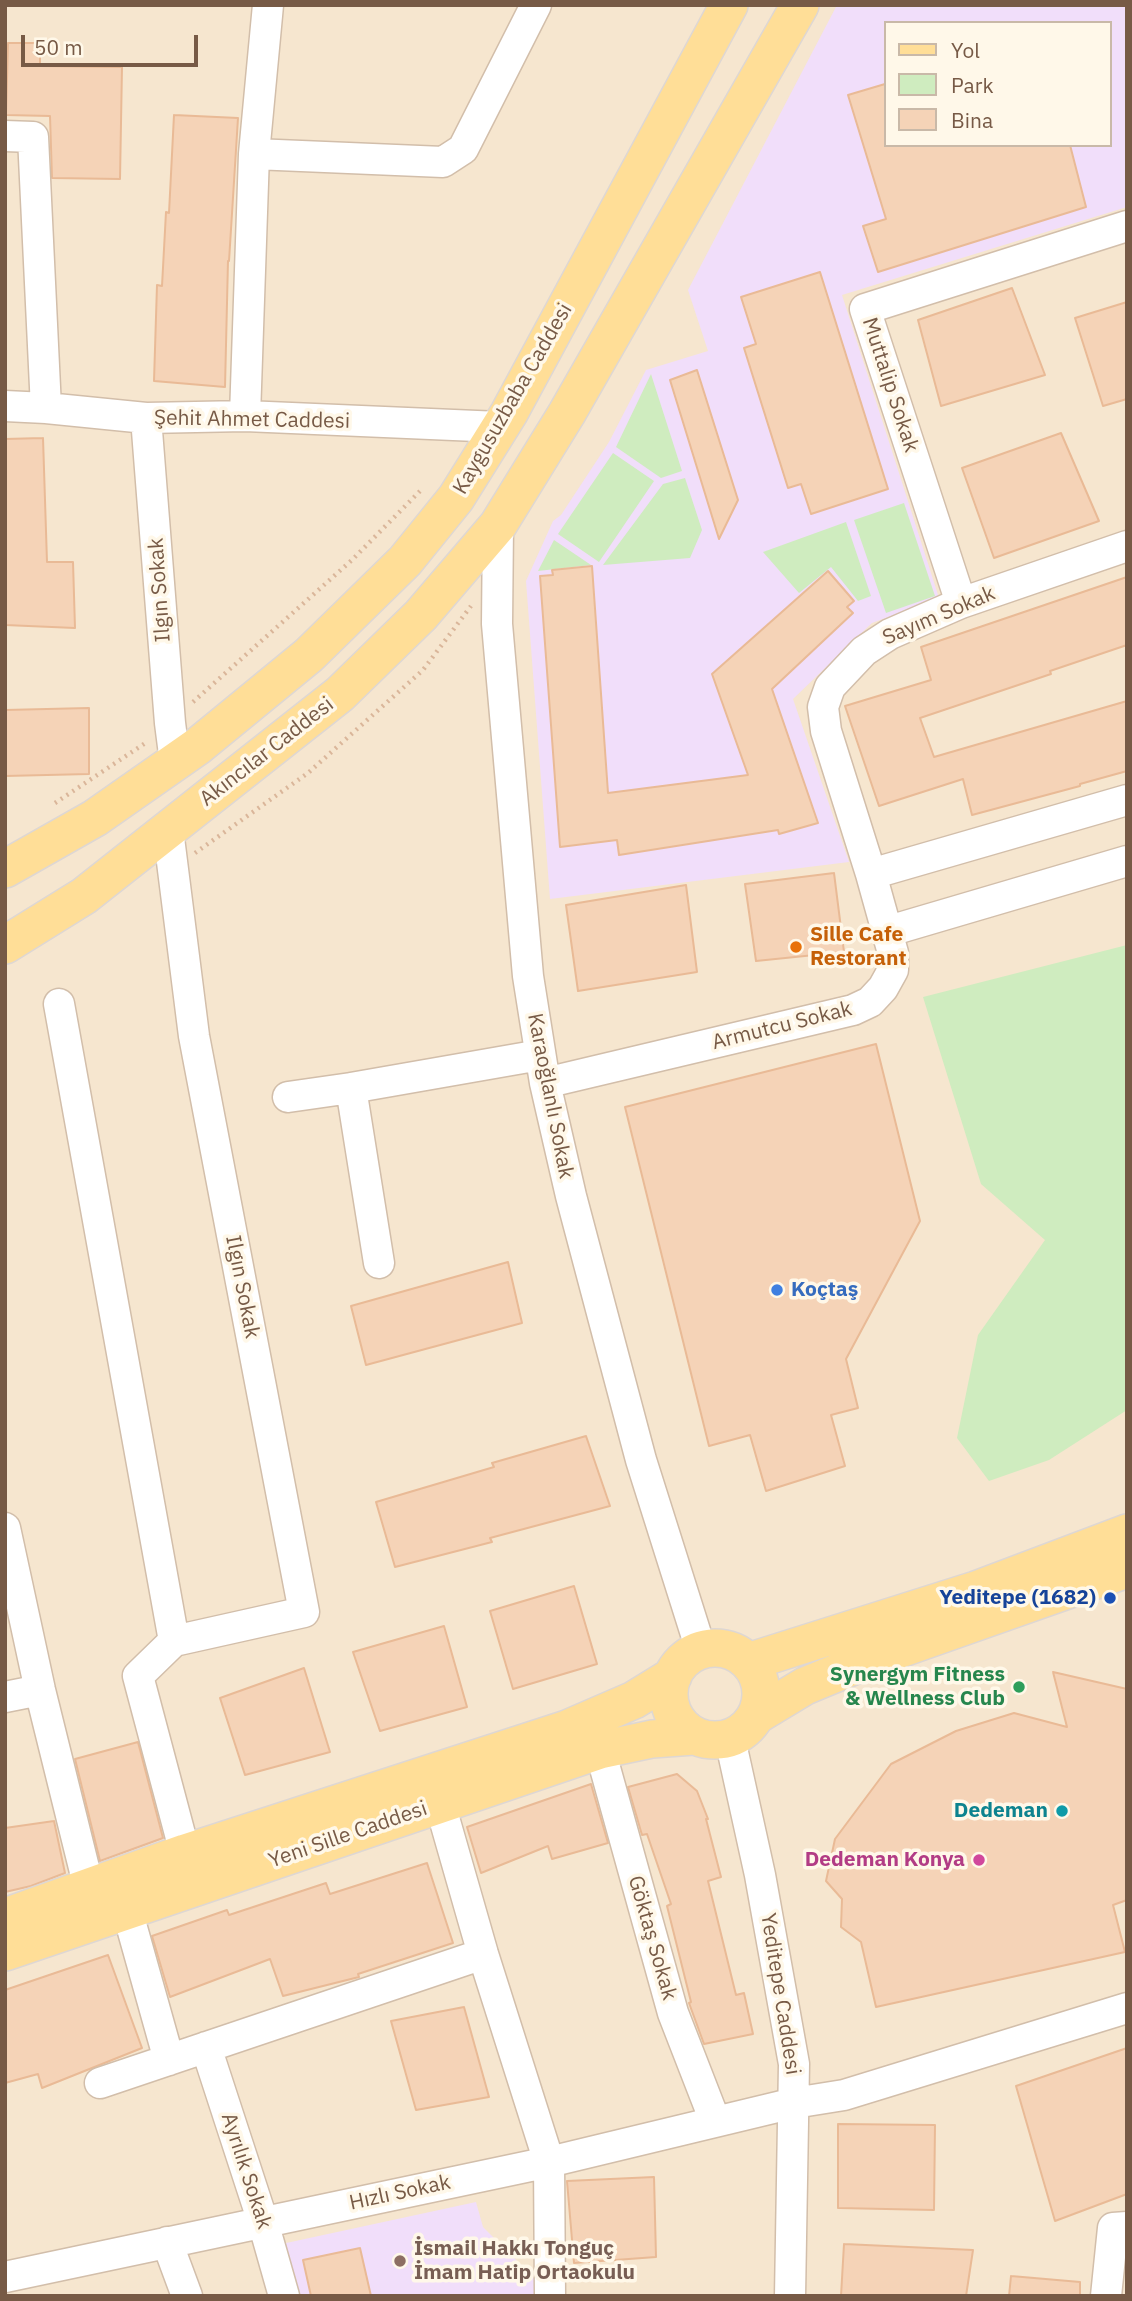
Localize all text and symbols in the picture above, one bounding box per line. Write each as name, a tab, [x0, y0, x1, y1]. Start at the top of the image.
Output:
scale bar	[24, 21, 201, 65]
legend	[884, 21, 1111, 147]
text: 50 m	[34, 33, 83, 61]
text: Yol	[951, 36, 980, 64]
text: Park	[951, 71, 994, 99]
text: Bina	[951, 106, 993, 134]
street label: Kaygusuzbaba Caddesi	[448, 299, 578, 499]
street label: Muttalip Sokak	[856, 315, 924, 455]
street label: Şehit Ahmet Caddesi	[154, 406, 350, 434]
street label: Ilgın Sokak	[144, 537, 176, 643]
street label: Sayım Sokak	[879, 581, 999, 651]
street label: Akıncılar Caddesi	[195, 692, 339, 812]
place label: Sille Cafe Restorant	[810, 922, 907, 972]
marker: Sille Cafe Restorant	[788, 939, 804, 955]
street label: Armutcu Sokak	[709, 996, 855, 1056]
street label: Karaoğlanlı Sokak	[522, 1011, 578, 1181]
street label: Ilgın Sokak	[220, 1233, 264, 1341]
place label: Koçtaş	[791, 1277, 858, 1303]
marker: Koçtaş	[769, 1282, 785, 1298]
place label: Yeditepe (1682)	[939, 1585, 1096, 1611]
marker: Yeditepe (1682)	[1102, 1590, 1118, 1606]
place label: Synergym Fitness & Wellness Club	[830, 1662, 1005, 1712]
marker: Synergym Fitness & Wellness Club	[1011, 1679, 1027, 1695]
street label: Yeni Sille Caddesi	[265, 1796, 431, 1874]
place label: Dedeman	[954, 1798, 1048, 1824]
marker: Dedeman	[1054, 1803, 1070, 1819]
place label: Dedeman Konya	[805, 1847, 965, 1873]
marker: Dedeman Konya	[971, 1852, 987, 1868]
street label: Göktaş Sokak	[622, 1873, 682, 2003]
street label: Yeditepe Caddesi	[755, 1911, 805, 2077]
street label: Ayrılık Sokak	[215, 2110, 277, 2232]
street label: Hızlı Sokak	[347, 2170, 453, 2216]
place label: İsmail Hakkı Tonguç İmam Hatip Ortaokulu	[414, 2236, 635, 2286]
marker: İsmail Hakkı Tonguç İmam Hatip Ortaokulu	[392, 2253, 408, 2269]

